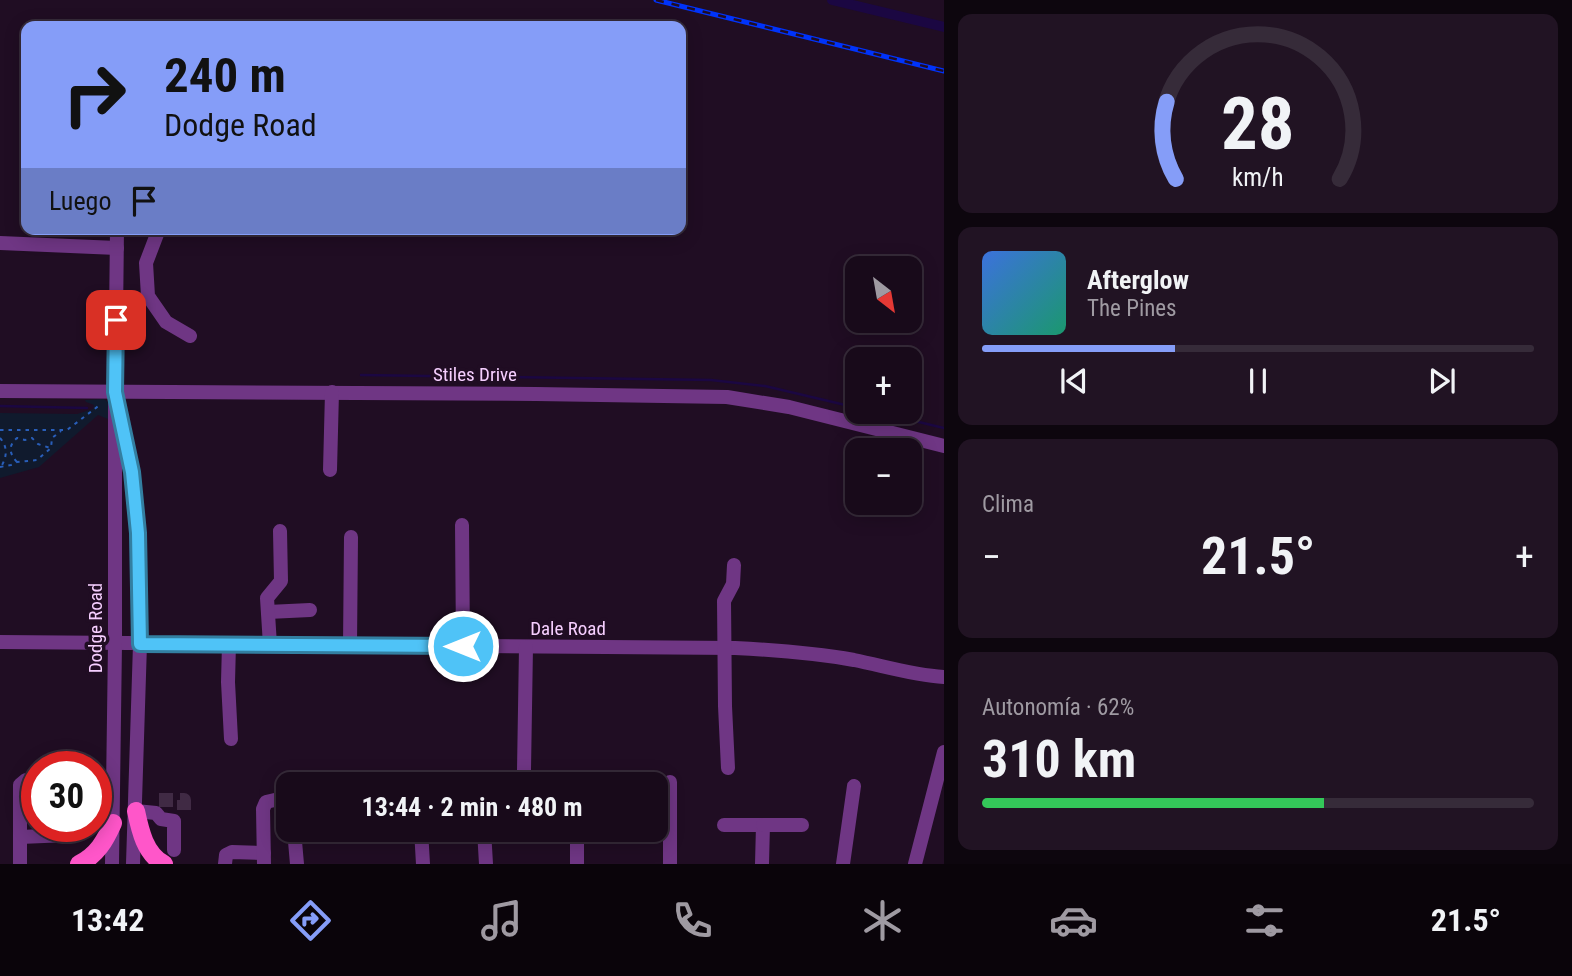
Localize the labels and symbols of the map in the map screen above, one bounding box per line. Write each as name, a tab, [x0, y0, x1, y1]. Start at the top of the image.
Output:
north arrow	[845, 256, 922, 332]
pin	[86, 290, 146, 350]
street label: Stiles Drive	[433, 363, 517, 386]
street label: Dodge Road	[84, 583, 107, 673]
position arrow	[426, 609, 500, 683]
street label: Dale Road	[530, 617, 606, 640]
speed limit sign: 30	[21, 751, 112, 842]

